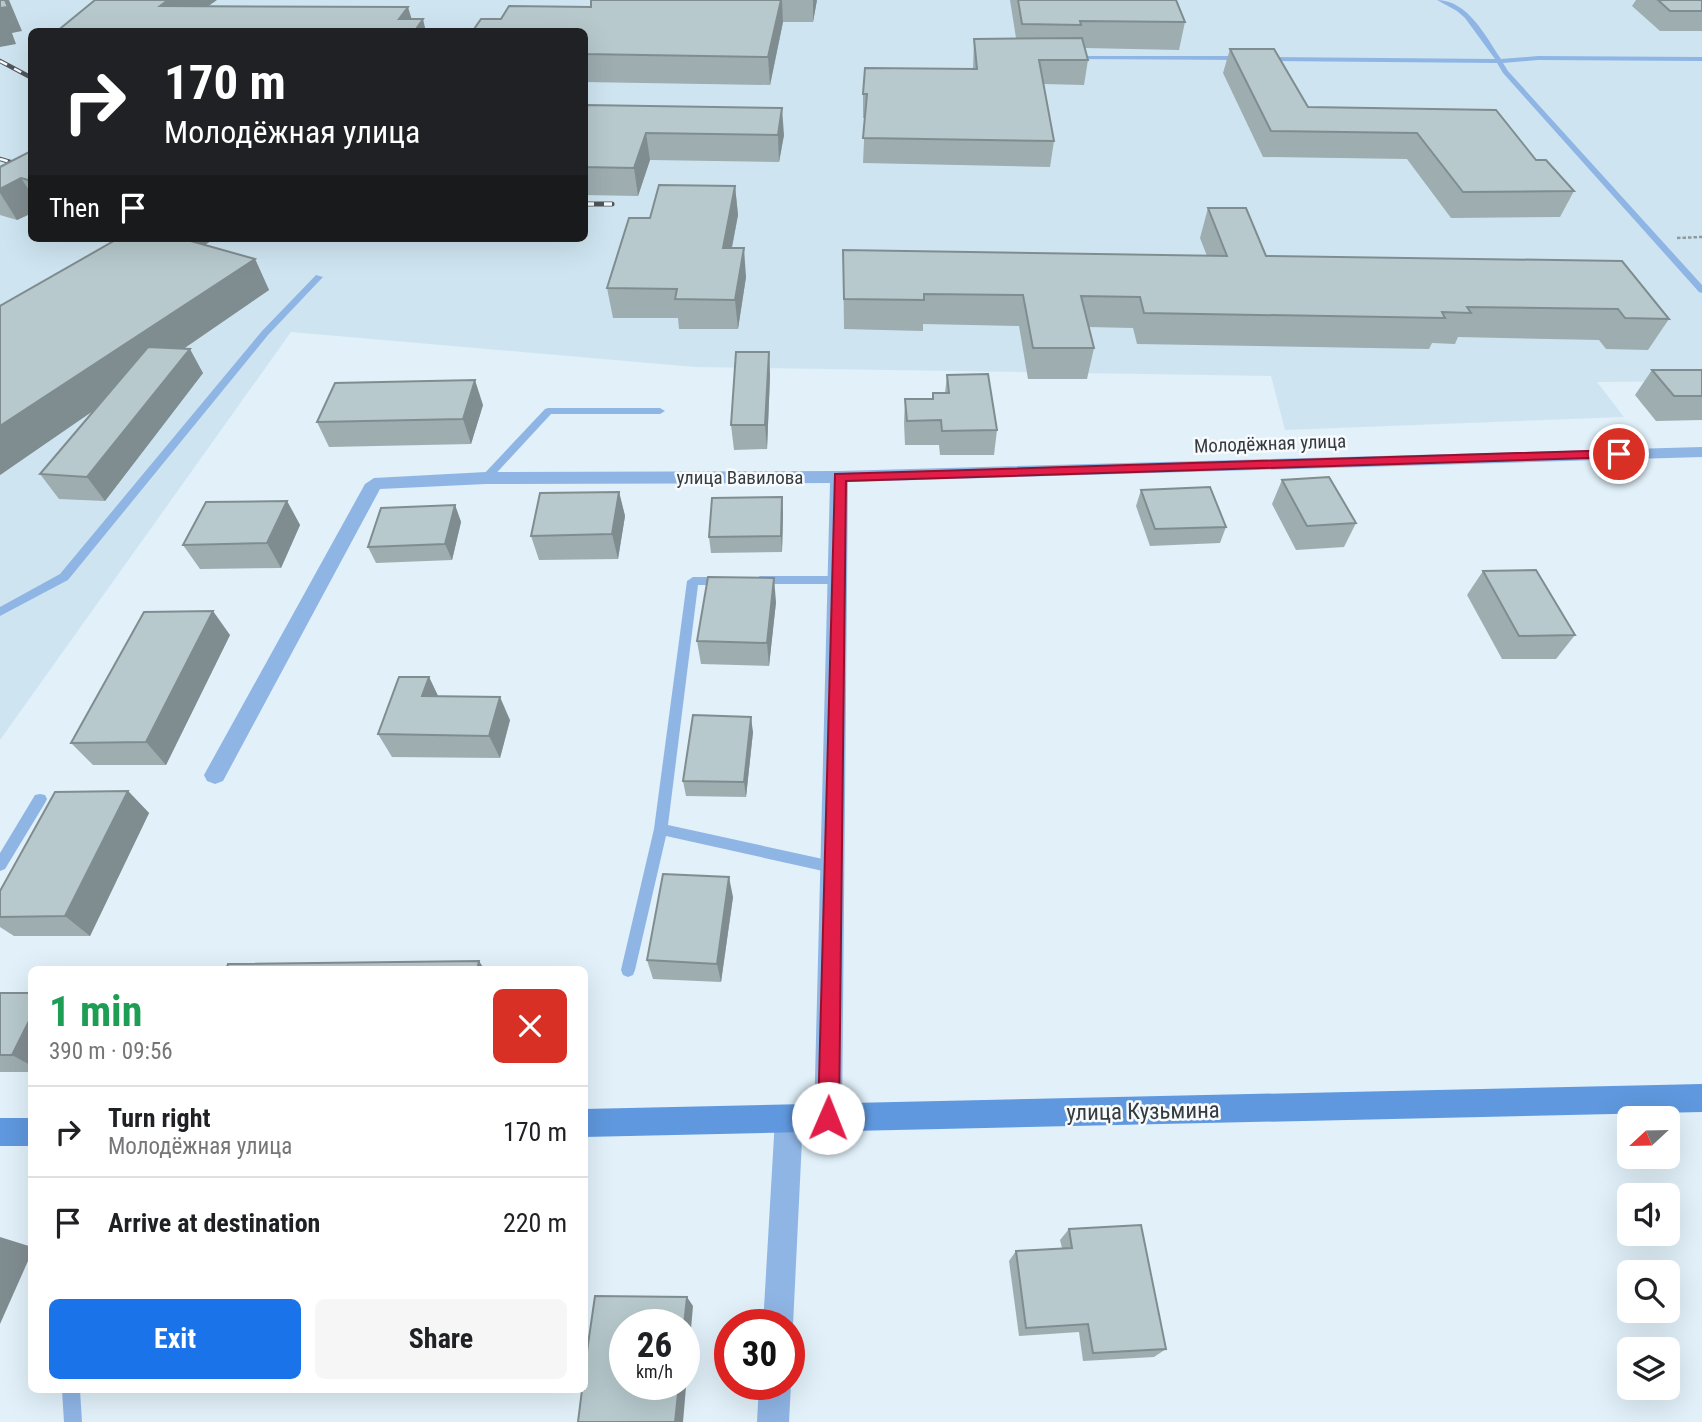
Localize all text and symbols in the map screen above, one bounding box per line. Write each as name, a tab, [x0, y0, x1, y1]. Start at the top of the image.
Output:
text: 170 m	[164, 54, 286, 111]
icon: right	[49, 56, 140, 147]
text: Молодёжная улица	[164, 113, 420, 151]
icon: arrive	[114, 189, 152, 227]
text: Then	[49, 193, 100, 223]
pin	[1589, 424, 1649, 484]
street label: Молодёжная улица	[1194, 429, 1347, 458]
icon: arrive	[1600, 435, 1638, 473]
street label: улица Вавилова	[677, 466, 803, 489]
text: 1 min	[49, 987, 142, 1036]
button: close	[493, 989, 567, 1063]
text: 390 m · 09:56	[49, 1038, 173, 1065]
position arrow	[791, 1081, 865, 1155]
street label: улица Кузьмина	[1066, 1097, 1220, 1126]
text: Turn right	[108, 1103, 210, 1133]
north arrow	[1617, 1106, 1680, 1169]
map controls	[1617, 1106, 1680, 1400]
icon: right	[49, 1113, 87, 1151]
text: 170 m	[503, 1117, 567, 1147]
text: Молодёжная улица	[108, 1133, 292, 1160]
button: sound	[1617, 1183, 1680, 1246]
icon: arrive	[49, 1204, 87, 1242]
text: Arrive at destination	[108, 1208, 320, 1238]
text: 220 m	[503, 1208, 567, 1238]
button: search	[1617, 1260, 1680, 1323]
button: Exit	[49, 1299, 301, 1379]
button: Share	[315, 1299, 567, 1379]
speed limit sign: 30	[714, 1309, 805, 1400]
text: 26	[637, 1325, 672, 1366]
button: layers	[1617, 1337, 1680, 1400]
text: km/h	[636, 1361, 673, 1382]

